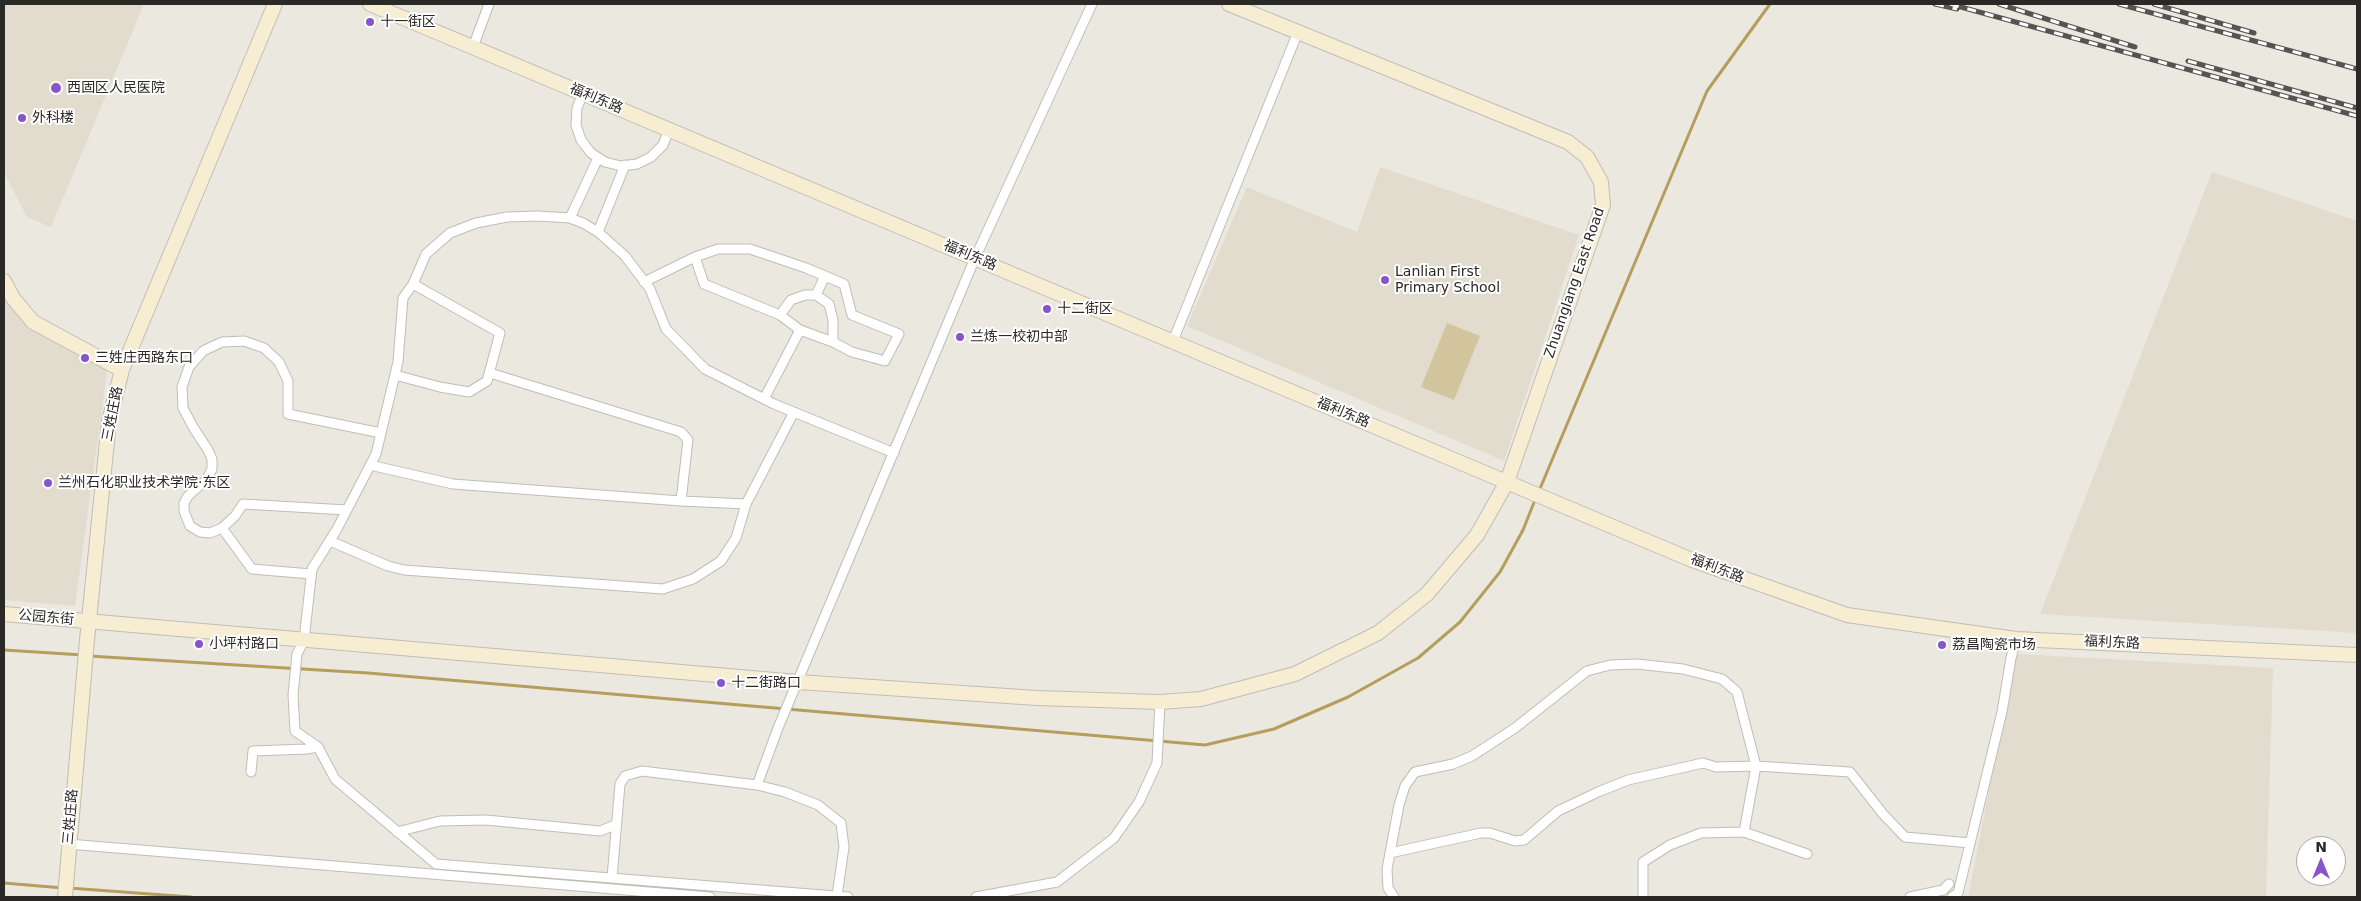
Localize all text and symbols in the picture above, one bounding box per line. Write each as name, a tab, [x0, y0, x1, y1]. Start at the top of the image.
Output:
place label: 十一街区	[380, 14, 436, 30]
marker: 十一街区	[364, 16, 376, 28]
place label: 西固区人民医院	[67, 80, 165, 96]
street label: 福利东路	[567, 80, 625, 118]
marker: 西固区人民医院	[49, 81, 63, 95]
place label: 外科楼	[32, 110, 74, 126]
marker: 外科楼	[16, 112, 28, 124]
street label: Zhuanglang East Road	[1541, 206, 1609, 360]
street label: 福利东路	[941, 237, 999, 275]
place label: Lanlian First Primary School	[1395, 264, 1500, 296]
marker: Lanlian First Primary School	[1379, 274, 1391, 286]
place label: 十二街区	[1057, 301, 1113, 317]
marker: 十二街区	[1041, 303, 1053, 315]
place label: 兰炼一校初中部	[970, 329, 1068, 345]
marker: 兰炼一校初中部	[954, 331, 966, 343]
place label: 三姓庄西路东口	[95, 350, 193, 366]
marker: 三姓庄西路东口	[79, 352, 91, 364]
street label: 三姓庄路	[99, 385, 127, 443]
street label: 福利东路	[1314, 394, 1372, 432]
place label: 兰州石化职业技术学院·东区	[58, 475, 230, 491]
marker: 兰州石化职业技术学院·东区	[42, 477, 54, 489]
street label: 福利东路	[1688, 551, 1746, 587]
street label: 公园东街	[17, 607, 75, 629]
street label: 福利东路	[2084, 633, 2140, 653]
place label: 小坪村路口	[209, 636, 279, 652]
place label: 荔昌陶瓷市场	[1952, 637, 2036, 653]
marker: 小坪村路口	[193, 638, 205, 650]
marker: 荔昌陶瓷市场	[1936, 639, 1948, 651]
place label: 十二街路口	[731, 675, 801, 691]
marker: 十二街路口	[715, 677, 727, 689]
street label: 三姓庄路	[60, 788, 82, 846]
north arrow	[2296, 836, 2346, 886]
text: N	[2315, 839, 2327, 855]

